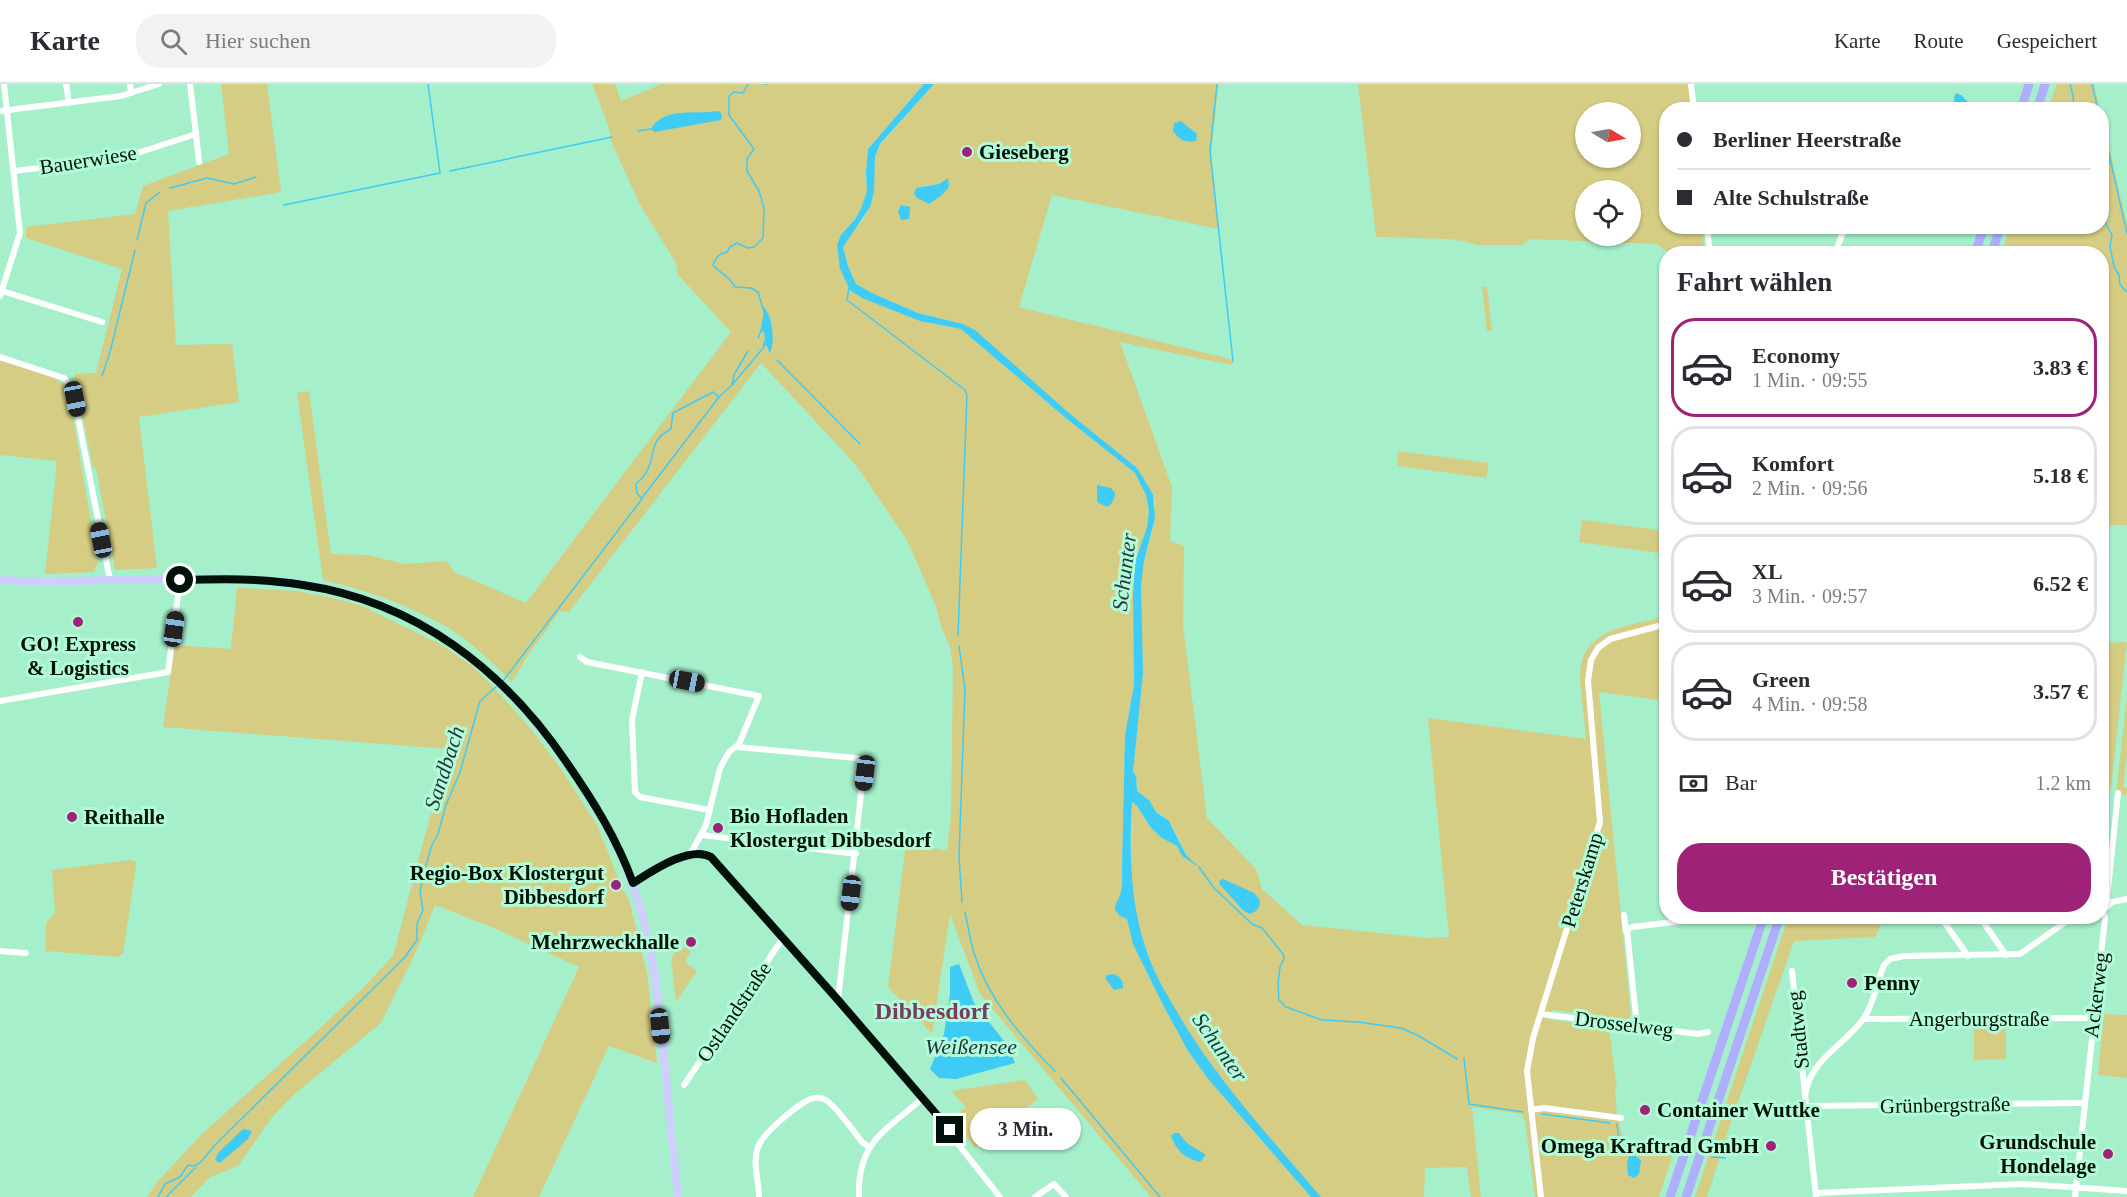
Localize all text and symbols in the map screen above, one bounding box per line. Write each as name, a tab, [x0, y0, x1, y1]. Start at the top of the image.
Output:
search box	[136, 14, 556, 68]
text: Karte	[30, 25, 100, 56]
icon: search	[157, 25, 190, 58]
text: Hier suchen	[205, 28, 311, 53]
text: Karte	[1834, 29, 1881, 53]
text: Route	[1914, 29, 1964, 53]
text: Gespeichert	[1997, 29, 2097, 53]
north arrow	[1575, 102, 1641, 168]
map controls	[1575, 102, 1641, 246]
text: Berliner Heerstraße	[1713, 127, 1901, 152]
street label: Bauerwiese	[38, 140, 138, 180]
place label: Gieseberg	[979, 140, 1069, 164]
marker: Gieseberg	[960, 145, 974, 159]
button: locate	[1575, 180, 1641, 246]
text: Alte Schulstraße	[1713, 185, 1869, 210]
text: Fahrt wählen	[1677, 267, 1832, 297]
icon: car	[1680, 341, 1734, 395]
text: Economy	[1752, 343, 1840, 368]
text: 3.83 €	[2033, 355, 2088, 380]
text: 1 Min. · 09:55	[1752, 369, 1868, 391]
car	[63, 380, 87, 418]
icon: car	[1680, 449, 1734, 503]
text: Komfort	[1752, 451, 1834, 476]
text: 5.18 €	[2033, 463, 2088, 488]
text: 2 Min. · 09:56	[1752, 477, 1868, 499]
car	[89, 521, 113, 559]
water label: Schunter	[1107, 531, 1141, 612]
icon: car	[1680, 557, 1734, 611]
text: XL	[1752, 559, 1783, 584]
route start	[166, 566, 193, 593]
text: 6.52 €	[2033, 571, 2088, 596]
text: 3 Min. · 09:57	[1752, 585, 1868, 607]
car	[163, 610, 185, 648]
marker: GO! Express & Logistics	[71, 615, 85, 629]
place label: GO! Express & Logistics	[20, 632, 136, 680]
icon: car	[1680, 665, 1734, 719]
text: Green	[1752, 667, 1810, 692]
car	[668, 669, 706, 693]
text: 3.57 €	[2033, 679, 2088, 704]
text: 4 Min. · 09:58	[1752, 693, 1868, 715]
water label: Sandbach	[419, 723, 469, 813]
car	[854, 754, 876, 792]
icon: cash	[1677, 767, 1710, 800]
text: Bar	[1725, 770, 1757, 795]
text: 1.2 km	[2035, 772, 2091, 794]
place label: Bio Hofladen Klostergut Dibbesdorf	[730, 804, 932, 852]
place label: Reithalle	[84, 805, 164, 829]
marker: Reithalle	[65, 810, 79, 824]
marker: Bio Hofladen Klostergut Dibbesdorf	[711, 821, 725, 835]
street label: Peterskamp	[1556, 830, 1608, 930]
button: Bestätigen	[1677, 843, 2091, 912]
place label: Regio-Box Klostergut Dibbesdorf	[410, 861, 605, 909]
car	[840, 874, 862, 912]
marker: Regio-Box Klostergut Dibbesdorf	[609, 878, 623, 892]
place label: Mehrzweckhalle	[531, 930, 679, 954]
marker: Mehrzweckhalle	[684, 935, 698, 949]
street label: Ackerweg	[2079, 950, 2113, 1039]
street label: Ostlandstraße	[692, 957, 776, 1067]
place label: Penny	[1864, 971, 1921, 995]
marker: Penny	[1845, 976, 1859, 990]
street label: Stadtweg	[1782, 989, 1814, 1070]
district label: Dibbesdorf	[875, 998, 990, 1024]
street label: Drosselweg	[1573, 1006, 1675, 1042]
car	[649, 1007, 671, 1045]
street label: Angerburgstraße	[1909, 1007, 2049, 1031]
water label: Schunter	[1187, 1008, 1253, 1087]
water label: Weißensee	[925, 1034, 1017, 1059]
street label: Grünbergstraße	[1880, 1092, 2010, 1118]
place label: Container Wuttke	[1657, 1098, 1820, 1122]
marker: Container Wuttke	[1638, 1103, 1652, 1117]
callout: 3 Min.	[971, 1109, 1082, 1151]
route end	[936, 1116, 963, 1143]
text: 3 Min.	[998, 1118, 1053, 1140]
place label: Grundschule Hondelage	[1979, 1130, 2096, 1178]
place label: Omega Kraftrad GmbH	[1541, 1134, 1759, 1158]
marker: Omega Kraftrad GmbH	[1764, 1139, 1778, 1153]
marker: Grundschule Hondelage	[2101, 1147, 2115, 1161]

